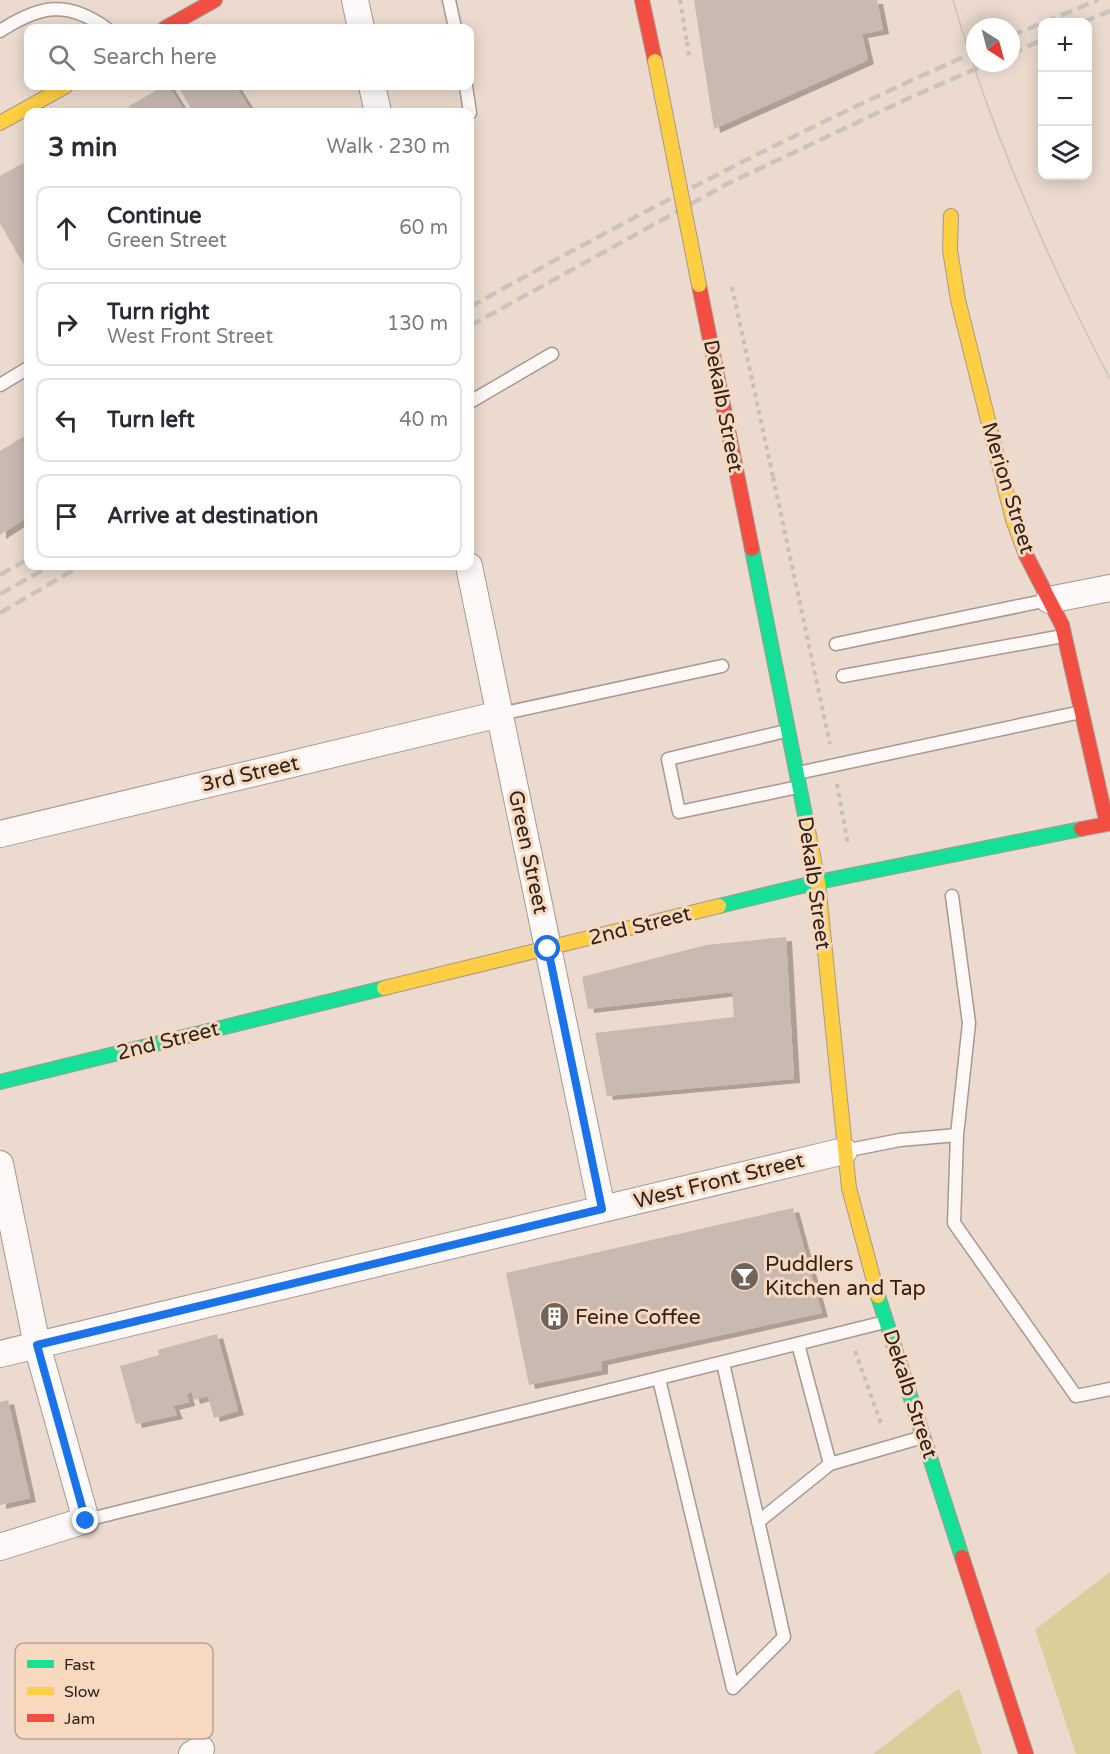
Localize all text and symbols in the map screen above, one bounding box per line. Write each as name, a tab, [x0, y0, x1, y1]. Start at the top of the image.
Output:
north arrow	[966, 18, 1020, 72]
map controls	[1038, 18, 1092, 180]
button: +	[1038, 18, 1092, 72]
search box	[24, 24, 474, 90]
icon: search	[45, 41, 78, 74]
text: Search here	[93, 44, 217, 70]
button: −	[1038, 72, 1092, 126]
button: layers	[1038, 126, 1092, 180]
text: 3 min	[48, 132, 117, 163]
text: Walk · 230 m	[327, 135, 450, 159]
text: Continue	[107, 203, 202, 229]
icon: ahead	[50, 212, 83, 245]
text: 60 m	[399, 216, 448, 240]
text: Green Street	[107, 229, 227, 253]
text: Turn right	[107, 299, 209, 325]
icon: right	[50, 308, 83, 341]
text: 130 m	[387, 312, 448, 336]
text: West Front Street	[107, 325, 273, 349]
street label: Dekalb Street	[698, 338, 748, 474]
icon: left	[50, 404, 83, 437]
text: Turn left	[107, 407, 195, 433]
text: 40 m	[399, 408, 448, 432]
street label: Merion Street	[976, 419, 1040, 557]
icon: arrive	[50, 500, 83, 533]
text: Arrive at destination	[107, 503, 318, 529]
street label: 3rd Street	[199, 751, 301, 797]
street label: Green Street	[503, 788, 553, 916]
street label: Dekalb Street	[792, 815, 836, 951]
street label: 2nd Street	[586, 901, 694, 951]
route start	[534, 935, 560, 961]
street label: 2nd Street	[114, 1016, 222, 1066]
street label: West Front Street	[631, 1148, 807, 1214]
place label: Puddlers Kitchen and Tap	[765, 1252, 926, 1301]
bar icon: Puddlers Kitchen and Tap	[728, 1260, 760, 1292]
building icon: Feine Coffee	[538, 1301, 570, 1333]
place label: Feine Coffee	[575, 1305, 701, 1330]
street label: Dekalb Street	[877, 1326, 943, 1462]
route end	[72, 1507, 98, 1533]
legend	[15, 1643, 213, 1739]
text: Fast	[64, 1655, 95, 1675]
text: Slow	[64, 1682, 100, 1702]
text: Jam	[64, 1709, 95, 1729]

